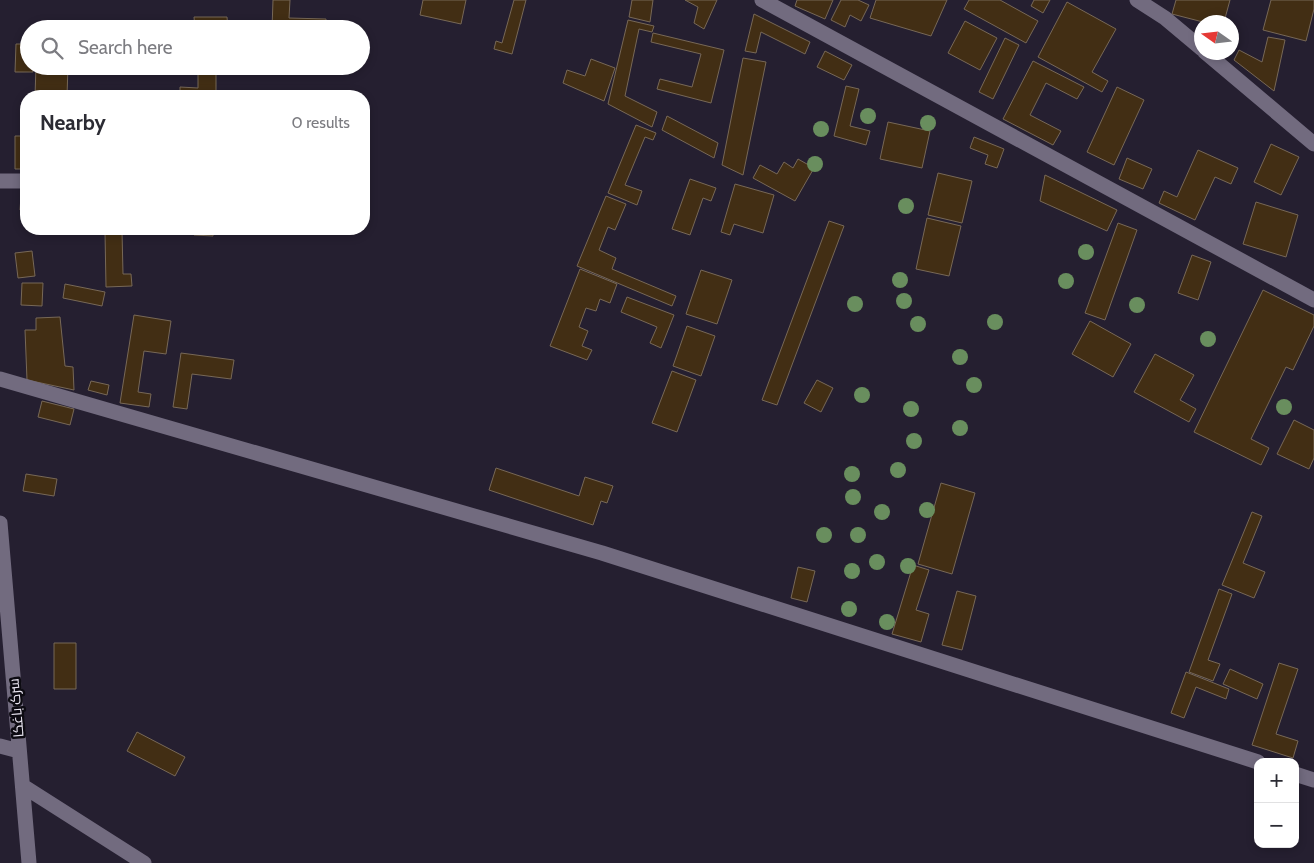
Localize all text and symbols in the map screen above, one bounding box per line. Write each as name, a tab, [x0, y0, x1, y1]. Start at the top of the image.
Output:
north arrow	[1194, 15, 1239, 60]
search box	[20, 20, 370, 75]
icon: search	[38, 34, 66, 62]
text: Search here	[78, 36, 172, 59]
text: Nearby	[40, 110, 106, 135]
text: 0 results	[291, 113, 350, 132]
street label: سرک باغکا	[4, 678, 28, 738]
map controls	[1254, 758, 1299, 848]
button: +	[1254, 758, 1299, 803]
button: −	[1254, 803, 1299, 848]

